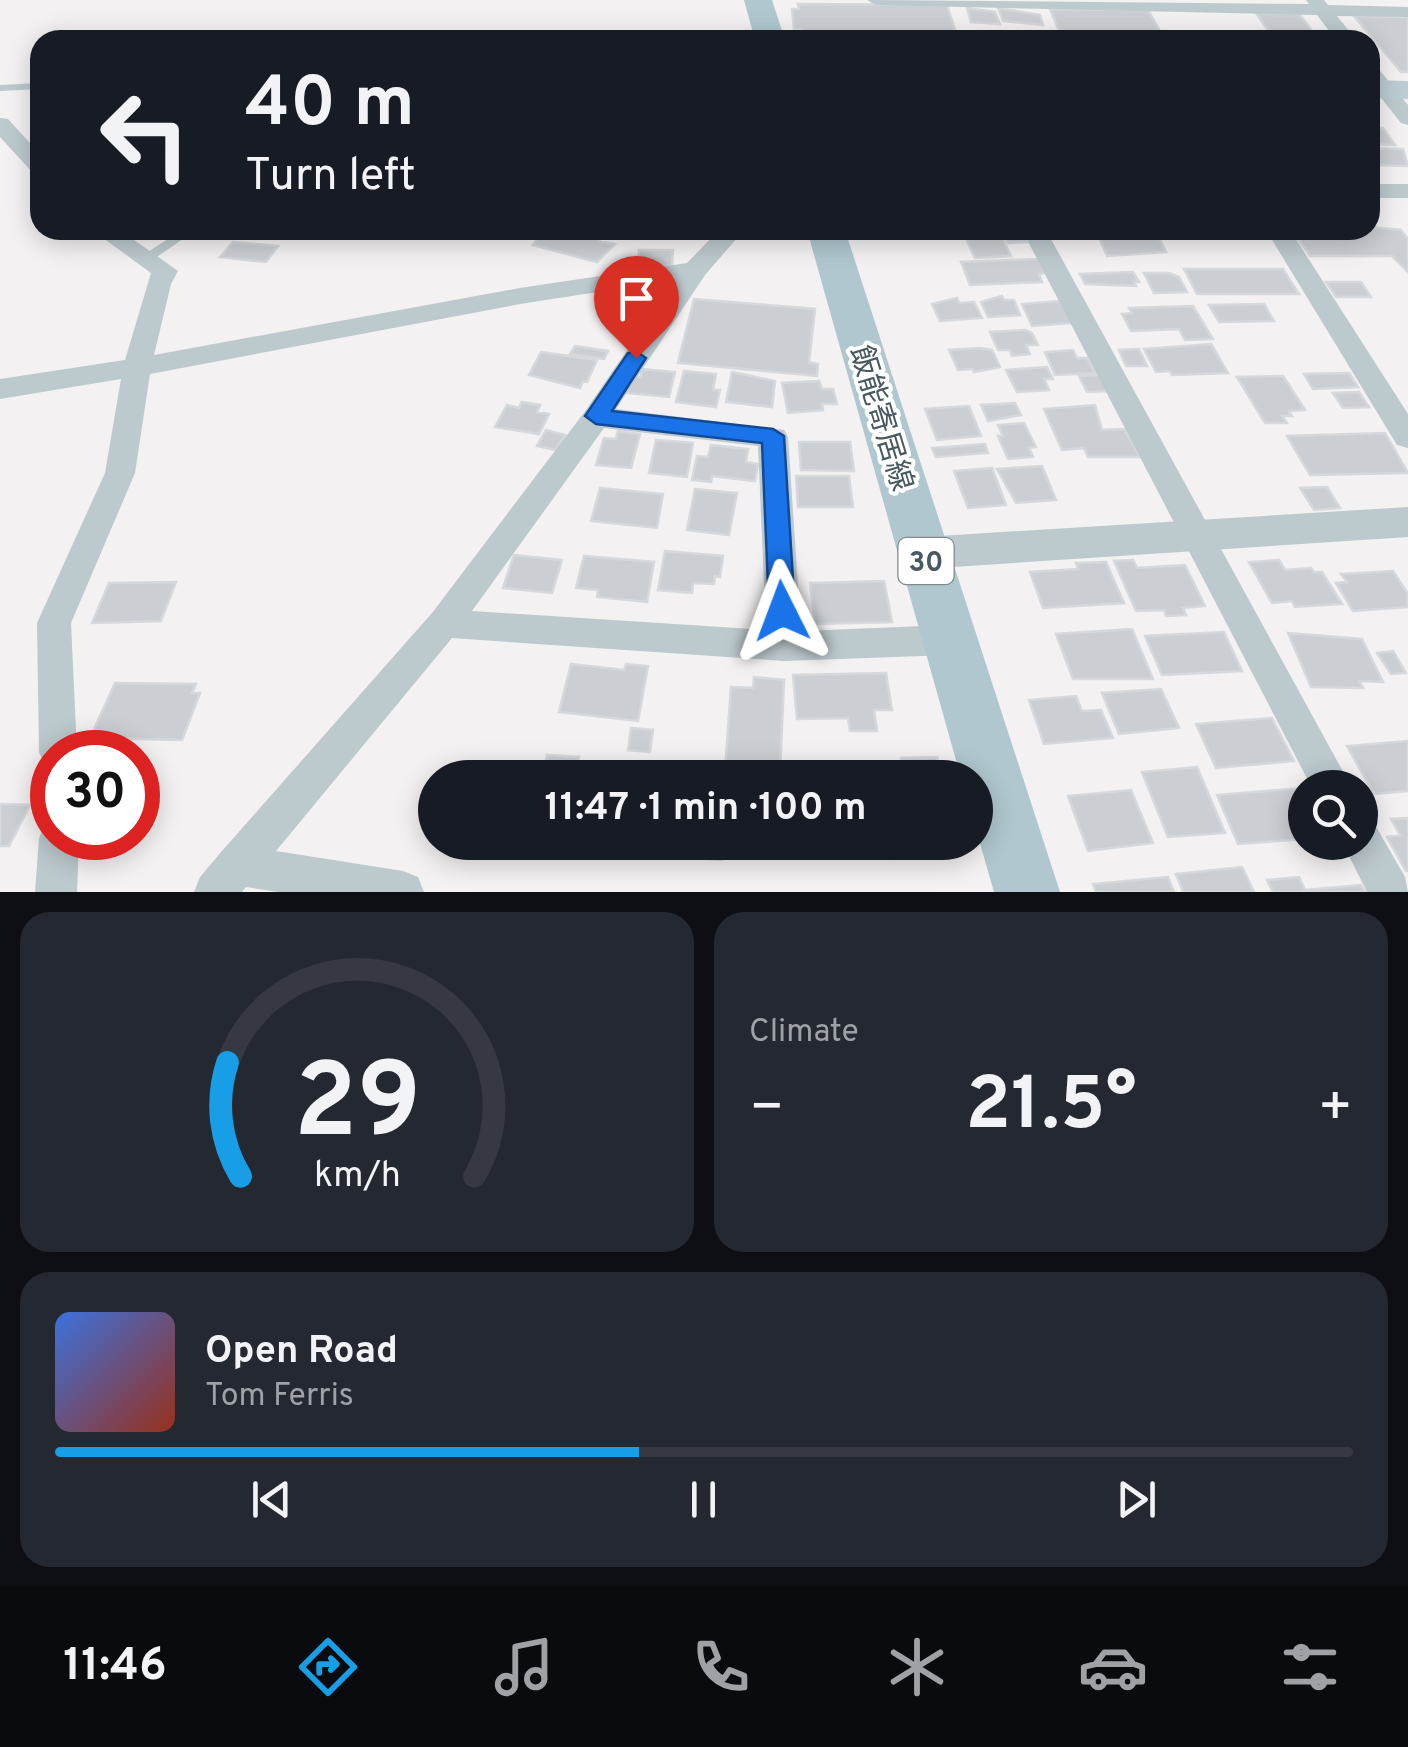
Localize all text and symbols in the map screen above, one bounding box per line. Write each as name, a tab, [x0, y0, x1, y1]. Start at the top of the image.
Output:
text: 40 m	[245, 62, 415, 151]
icon: left	[80, 70, 210, 200]
text: Turn left	[245, 149, 416, 206]
pin	[594, 256, 679, 359]
icon: arrive	[609, 271, 664, 326]
street label: 飯能寄居線	[840, 342, 919, 496]
road number: 30	[898, 538, 954, 584]
position arrow	[730, 559, 834, 663]
speed limit sign: 30	[30, 730, 160, 860]
map controls	[1288, 770, 1378, 860]
button: search	[1288, 770, 1378, 860]
text: 11:47 · 1 min · 100 m	[545, 785, 866, 834]
text: Climate	[749, 1013, 859, 1053]
text: 29	[293, 1042, 421, 1174]
text: 21.5°	[965, 1061, 1137, 1156]
text: −	[749, 1075, 784, 1145]
text: +	[1318, 1075, 1353, 1145]
text: km/h	[314, 1154, 400, 1200]
text: Open Road	[205, 1328, 398, 1377]
text: Tom Ferris	[205, 1377, 354, 1417]
icon: previous	[244, 1472, 299, 1527]
icon: pause	[676, 1472, 731, 1527]
icon: next	[1109, 1472, 1164, 1527]
icon: directions	[293, 1632, 363, 1702]
icon: music	[489, 1632, 559, 1702]
icon: phone	[686, 1632, 756, 1702]
icon: climate	[882, 1632, 952, 1702]
icon: car	[1078, 1632, 1148, 1702]
icon: filters	[1275, 1632, 1345, 1702]
text: 11:46	[63, 1639, 167, 1696]

